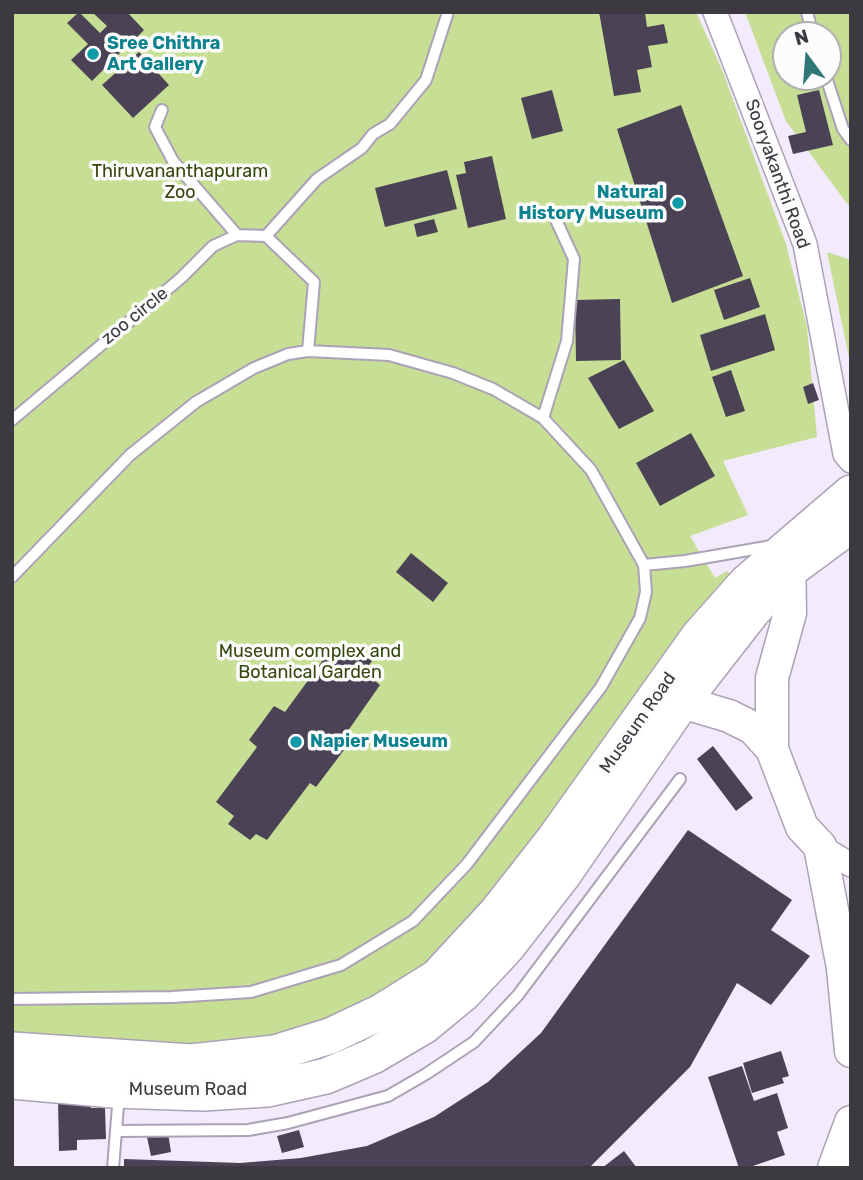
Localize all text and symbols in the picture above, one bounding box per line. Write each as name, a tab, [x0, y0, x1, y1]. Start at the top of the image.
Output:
north arrow	[772, 21, 842, 91]
text: N	[792, 24, 811, 50]
place label: Sree Chithra Art Gallery	[107, 33, 220, 76]
marker: Sree Chithra Art Gallery	[85, 46, 101, 62]
street label: Sooryakanthi Road	[740, 96, 814, 252]
park label: Thiruvananthapuram Zoo	[92, 161, 268, 204]
place label: Natural History Museum	[518, 182, 664, 224]
marker: Natural History Museum	[670, 195, 686, 211]
street label: zoo circle	[97, 283, 173, 349]
park label: Museum complex and Botanical Garden	[219, 641, 401, 684]
street label: Museum Road	[595, 668, 681, 778]
place label: Napier Museum	[310, 731, 448, 753]
marker: Napier Museum	[288, 734, 304, 750]
street label: Museum Road	[129, 1079, 247, 1101]

